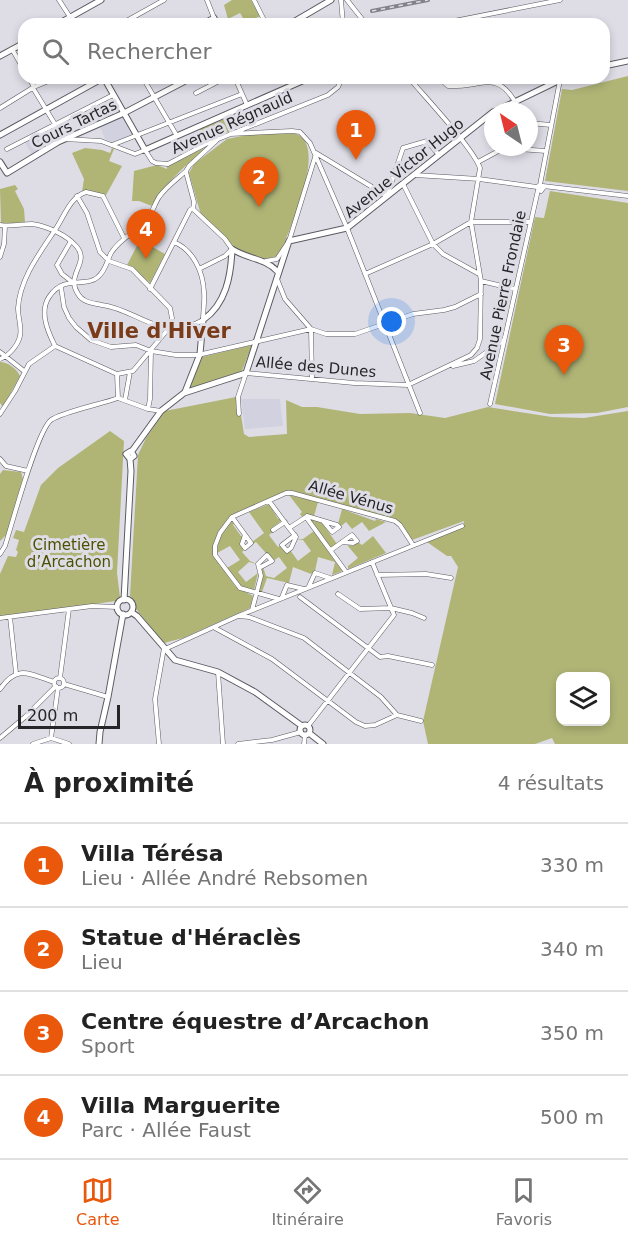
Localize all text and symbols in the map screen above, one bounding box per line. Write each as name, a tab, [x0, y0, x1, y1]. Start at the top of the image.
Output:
search box	[18, 18, 610, 84]
icon: search	[39, 35, 72, 68]
text: Rechercher	[87, 39, 212, 64]
street label: Avenue Régnauld	[169, 88, 295, 158]
street label: Cours Tartas	[28, 95, 120, 152]
north arrow	[484, 102, 538, 156]
pin: 1	[336, 110, 376, 160]
street label: Avenue Victor Hugo	[341, 114, 467, 222]
pin: 2	[240, 158, 278, 207]
street label: Avenue Pierre Frondaie	[476, 209, 530, 381]
pin: 4	[126, 210, 166, 259]
your location	[377, 307, 406, 336]
district label: Ville d'Hiver	[87, 319, 231, 343]
pin: 3	[544, 326, 584, 375]
street label: Allée des Dunes	[255, 353, 377, 381]
street label: Allée Vénus	[307, 476, 395, 518]
park label: Cimetière d’Arcachon	[27, 536, 111, 571]
map controls	[556, 672, 610, 726]
button: layers	[556, 672, 610, 726]
scale bar	[18, 702, 120, 730]
text: 200 m	[27, 706, 78, 725]
text: À proximité	[24, 768, 194, 798]
text: 4 résultats	[498, 771, 604, 795]
text: Villa Térésa	[81, 841, 223, 866]
text: 1	[37, 853, 50, 877]
text: 330 m	[540, 853, 604, 877]
text: Lieu · Allée André Rebsomen	[81, 866, 368, 890]
text: Statue d'Héraclès	[81, 925, 301, 950]
text: 2	[37, 937, 50, 961]
text: 340 m	[540, 937, 604, 961]
text: Lieu	[81, 950, 123, 974]
text: Centre équestre d’Arcachon	[81, 1009, 429, 1034]
text: 3	[37, 1021, 50, 1045]
text: 350 m	[540, 1021, 604, 1045]
text: Sport	[81, 1034, 135, 1058]
text: Villa Marguerite	[81, 1093, 281, 1118]
text: 4	[37, 1105, 50, 1129]
text: 500 m	[540, 1105, 604, 1129]
text: Parc · Allée Faust	[81, 1118, 251, 1142]
tab: Carte	[76, 1174, 120, 1229]
tab: Itinéraire	[272, 1174, 344, 1229]
tab: Favoris	[496, 1174, 552, 1229]

